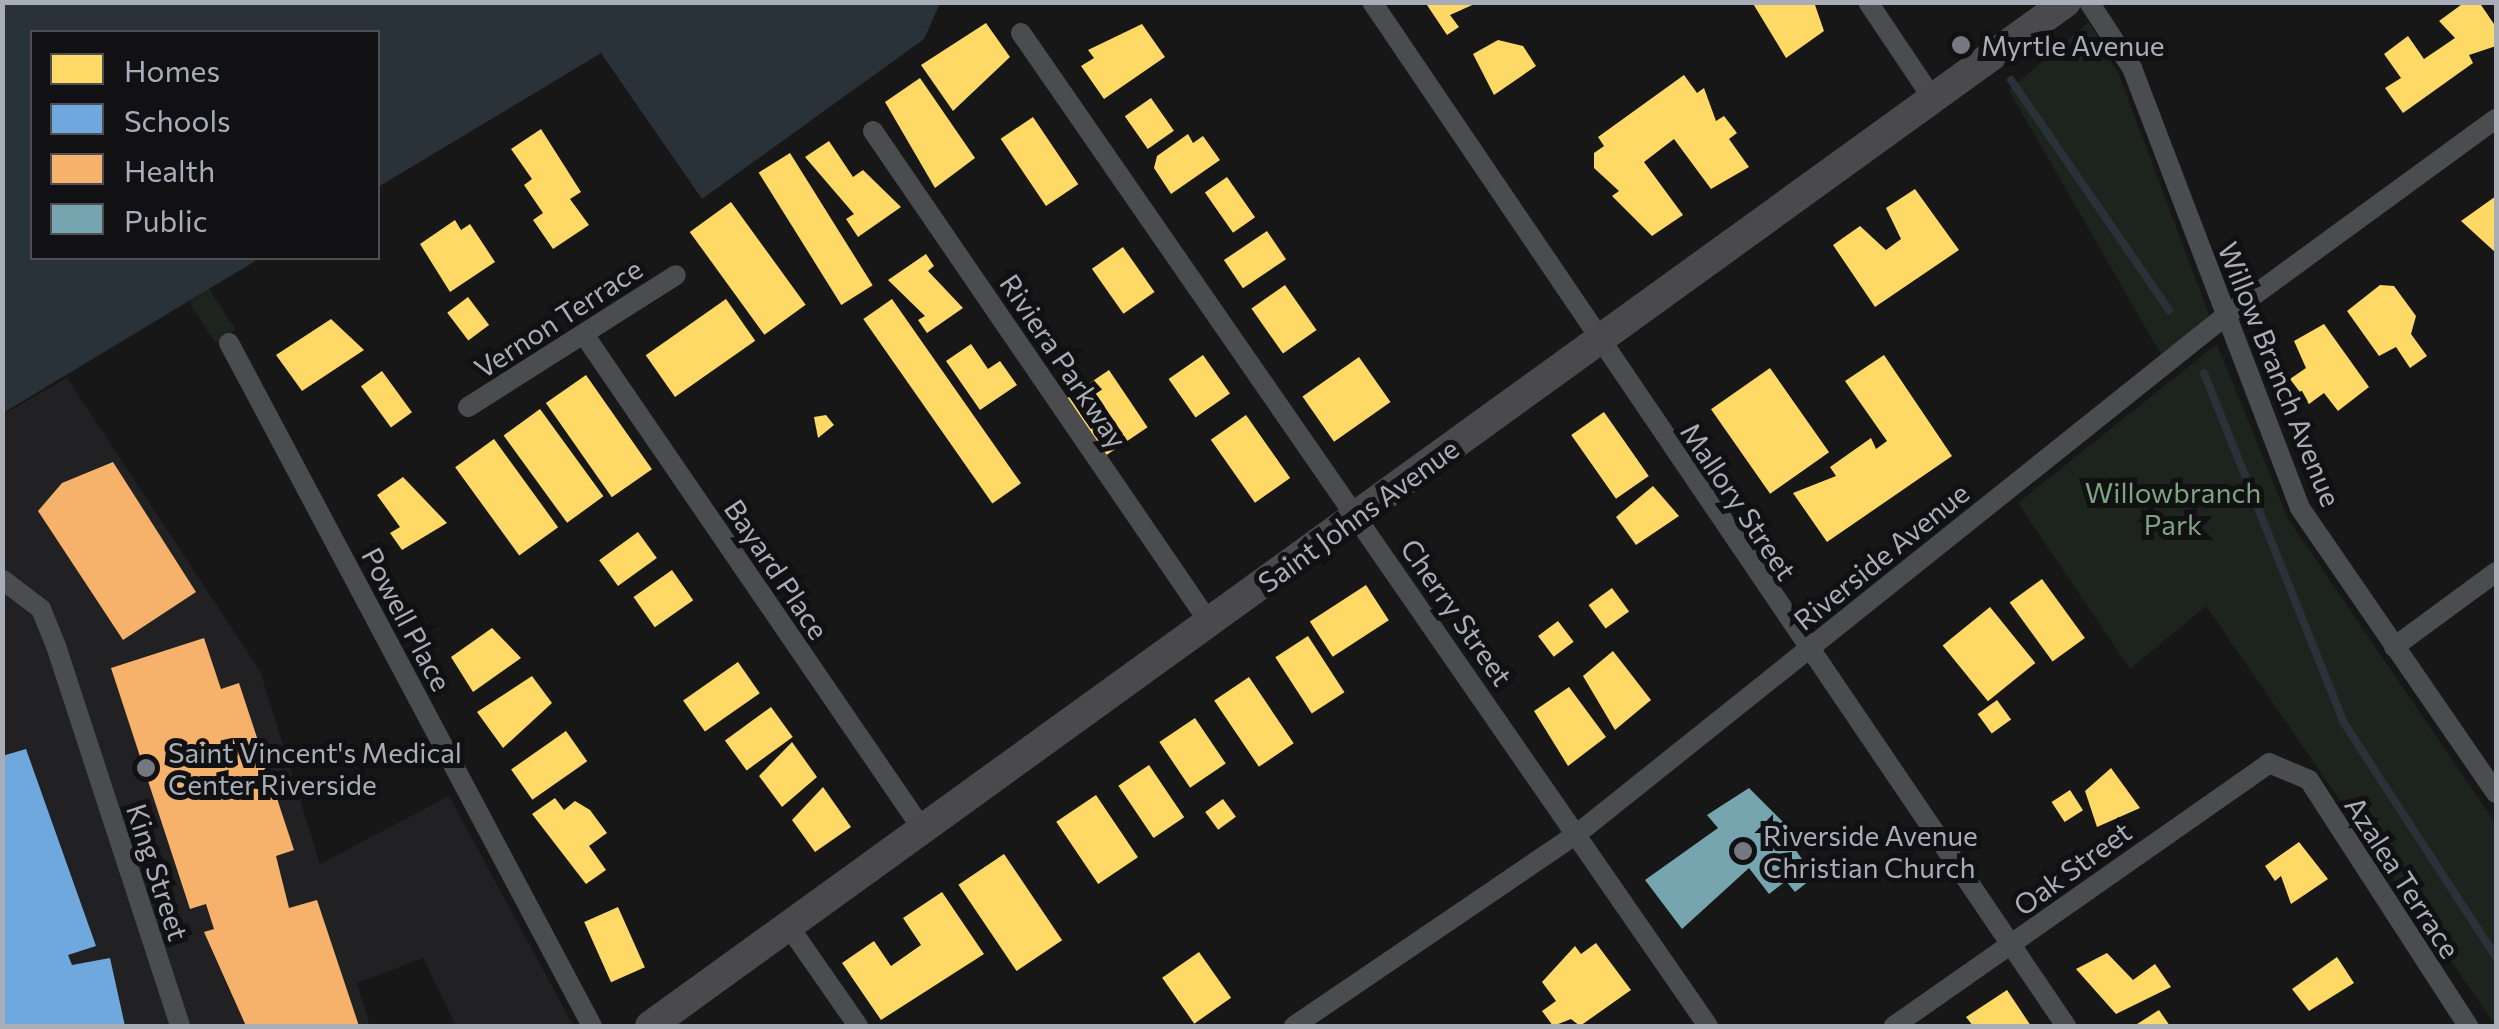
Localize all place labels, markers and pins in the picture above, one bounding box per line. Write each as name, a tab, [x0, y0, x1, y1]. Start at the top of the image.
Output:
place label: Myrtle Avenue	[1981, 28, 2165, 62]
marker: Myrtle Avenue	[1950, 34, 1972, 56]
place label: Saint Vincent's Medical Center Riverside	[168, 735, 462, 801]
marker: Saint Vincent's Medical Center Riverside	[133, 755, 159, 781]
place label: Riverside Avenue Christian Church	[1763, 818, 1978, 884]
marker: Riverside Avenue Christian Church	[1732, 840, 1754, 862]

